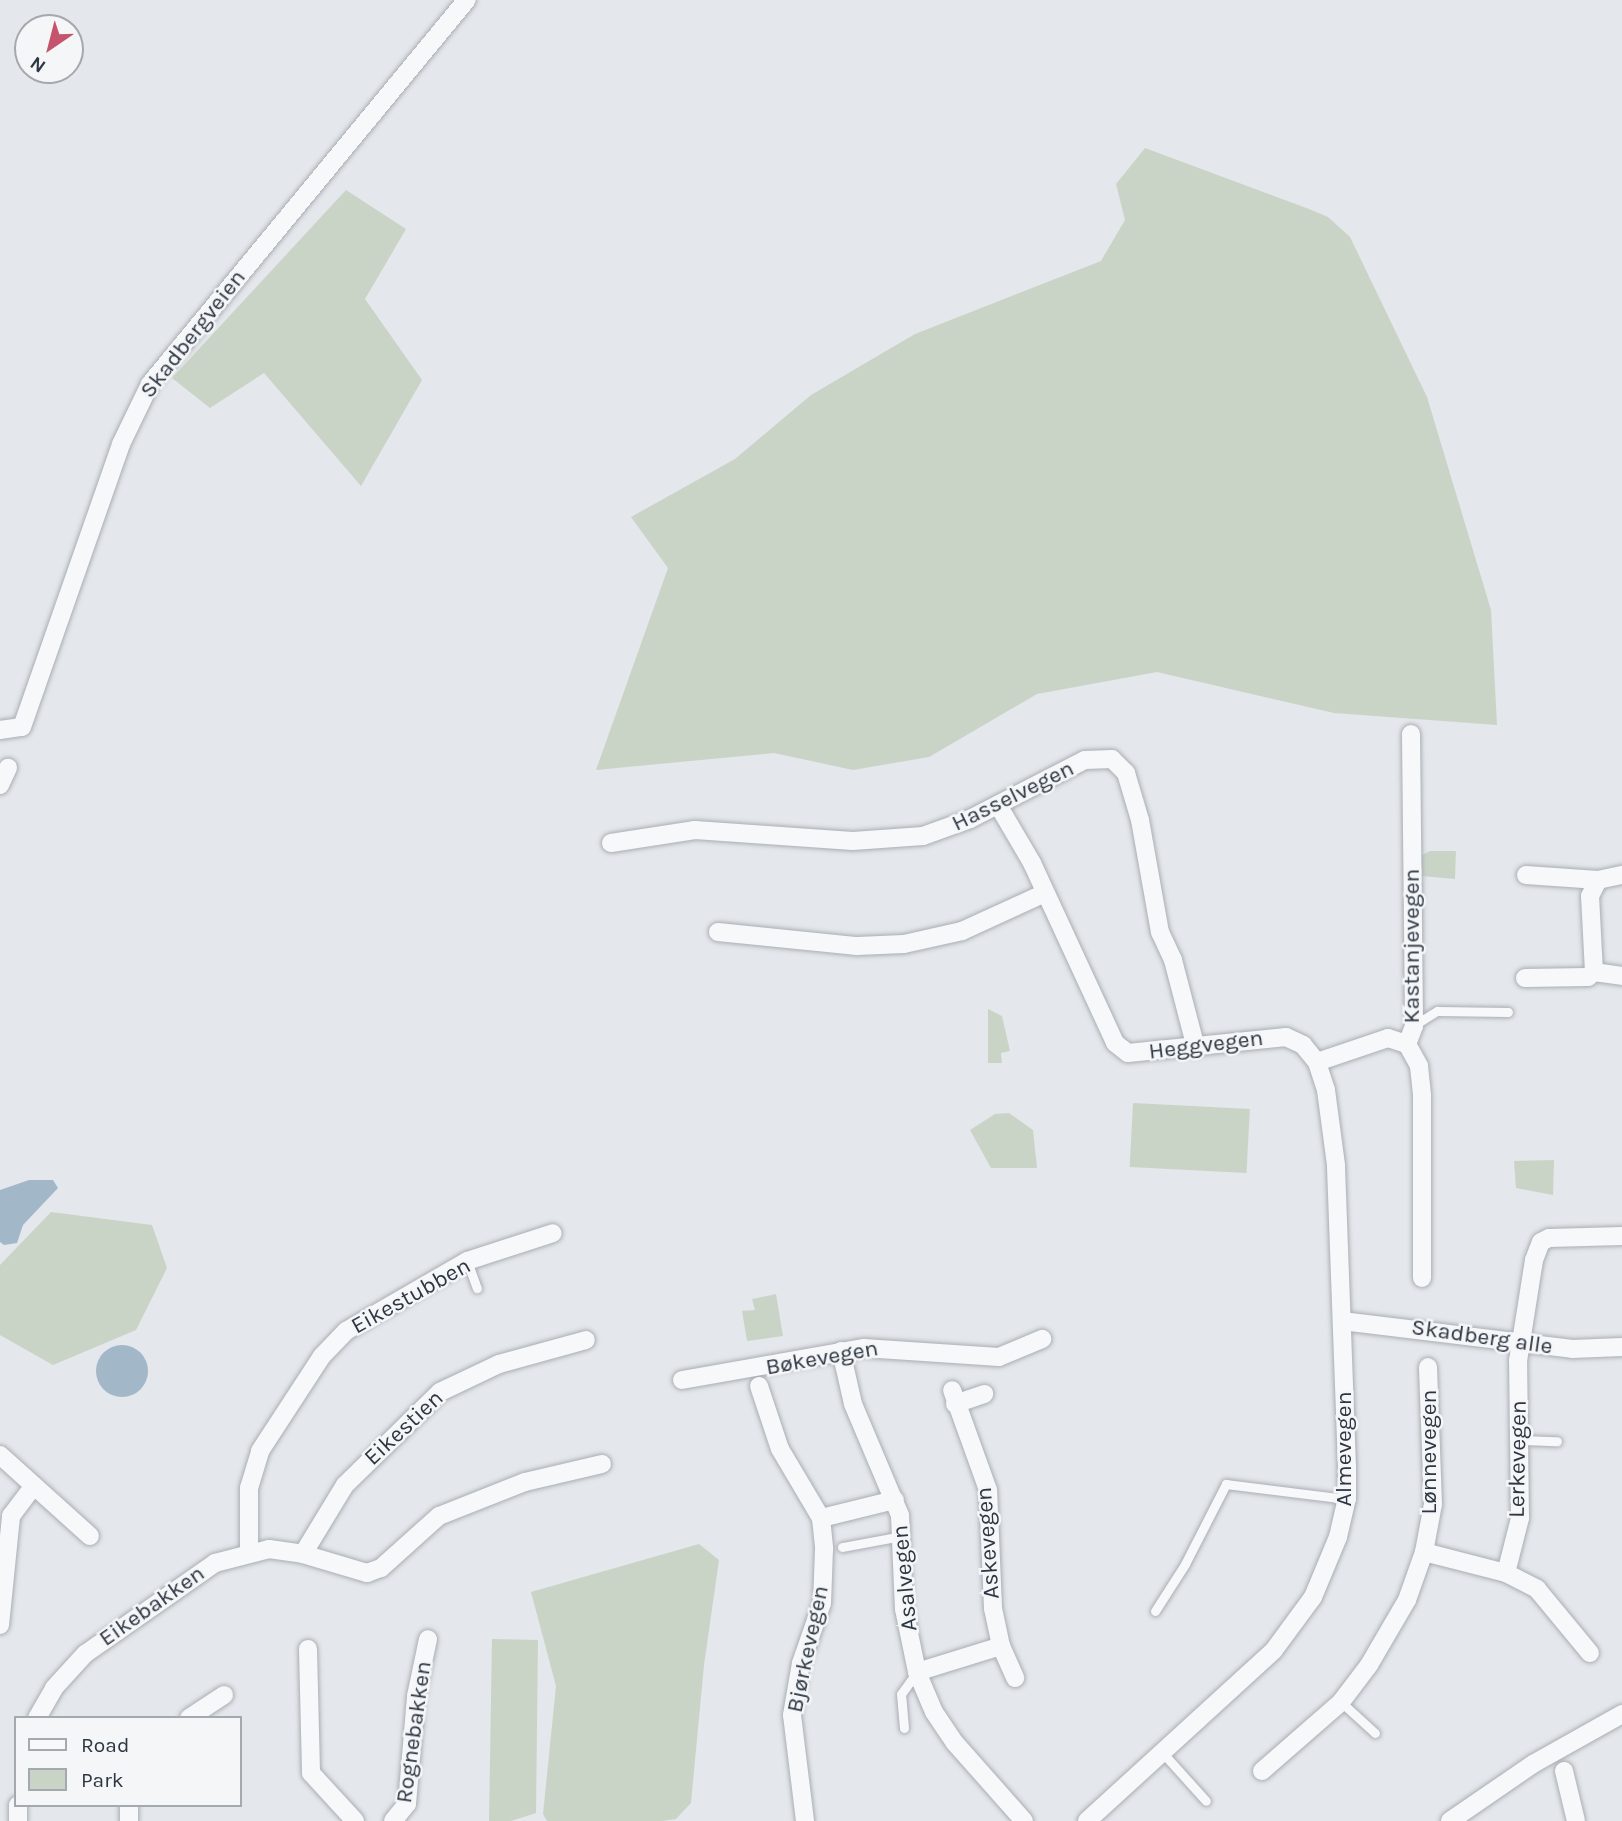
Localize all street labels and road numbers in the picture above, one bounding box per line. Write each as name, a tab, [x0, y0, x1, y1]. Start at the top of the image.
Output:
street label: Skadbergveien	[134, 264, 252, 404]
street label: Hasselvegen	[947, 755, 1079, 837]
street label: Kastanjevegen	[1398, 869, 1426, 1023]
street label: Heggvegen	[1147, 1024, 1265, 1066]
street label: Eikestubben	[347, 1252, 475, 1340]
street label: Skadberg alle	[1410, 1313, 1554, 1361]
street label: Bøkevegen	[764, 1335, 880, 1381]
street label: Eikestien	[359, 1385, 449, 1471]
street label: Lønnevegen	[1415, 1390, 1443, 1514]
street label: Almevegen	[1330, 1391, 1358, 1507]
street label: Lerkevegen	[1503, 1400, 1533, 1518]
street label: Askevegen	[970, 1486, 1006, 1600]
street label: Asalvegen	[887, 1524, 923, 1632]
street label: Eikebakken	[94, 1560, 210, 1652]
street label: Bjørkevegen	[781, 1583, 835, 1715]
street label: Rognebakken	[390, 1659, 438, 1805]

